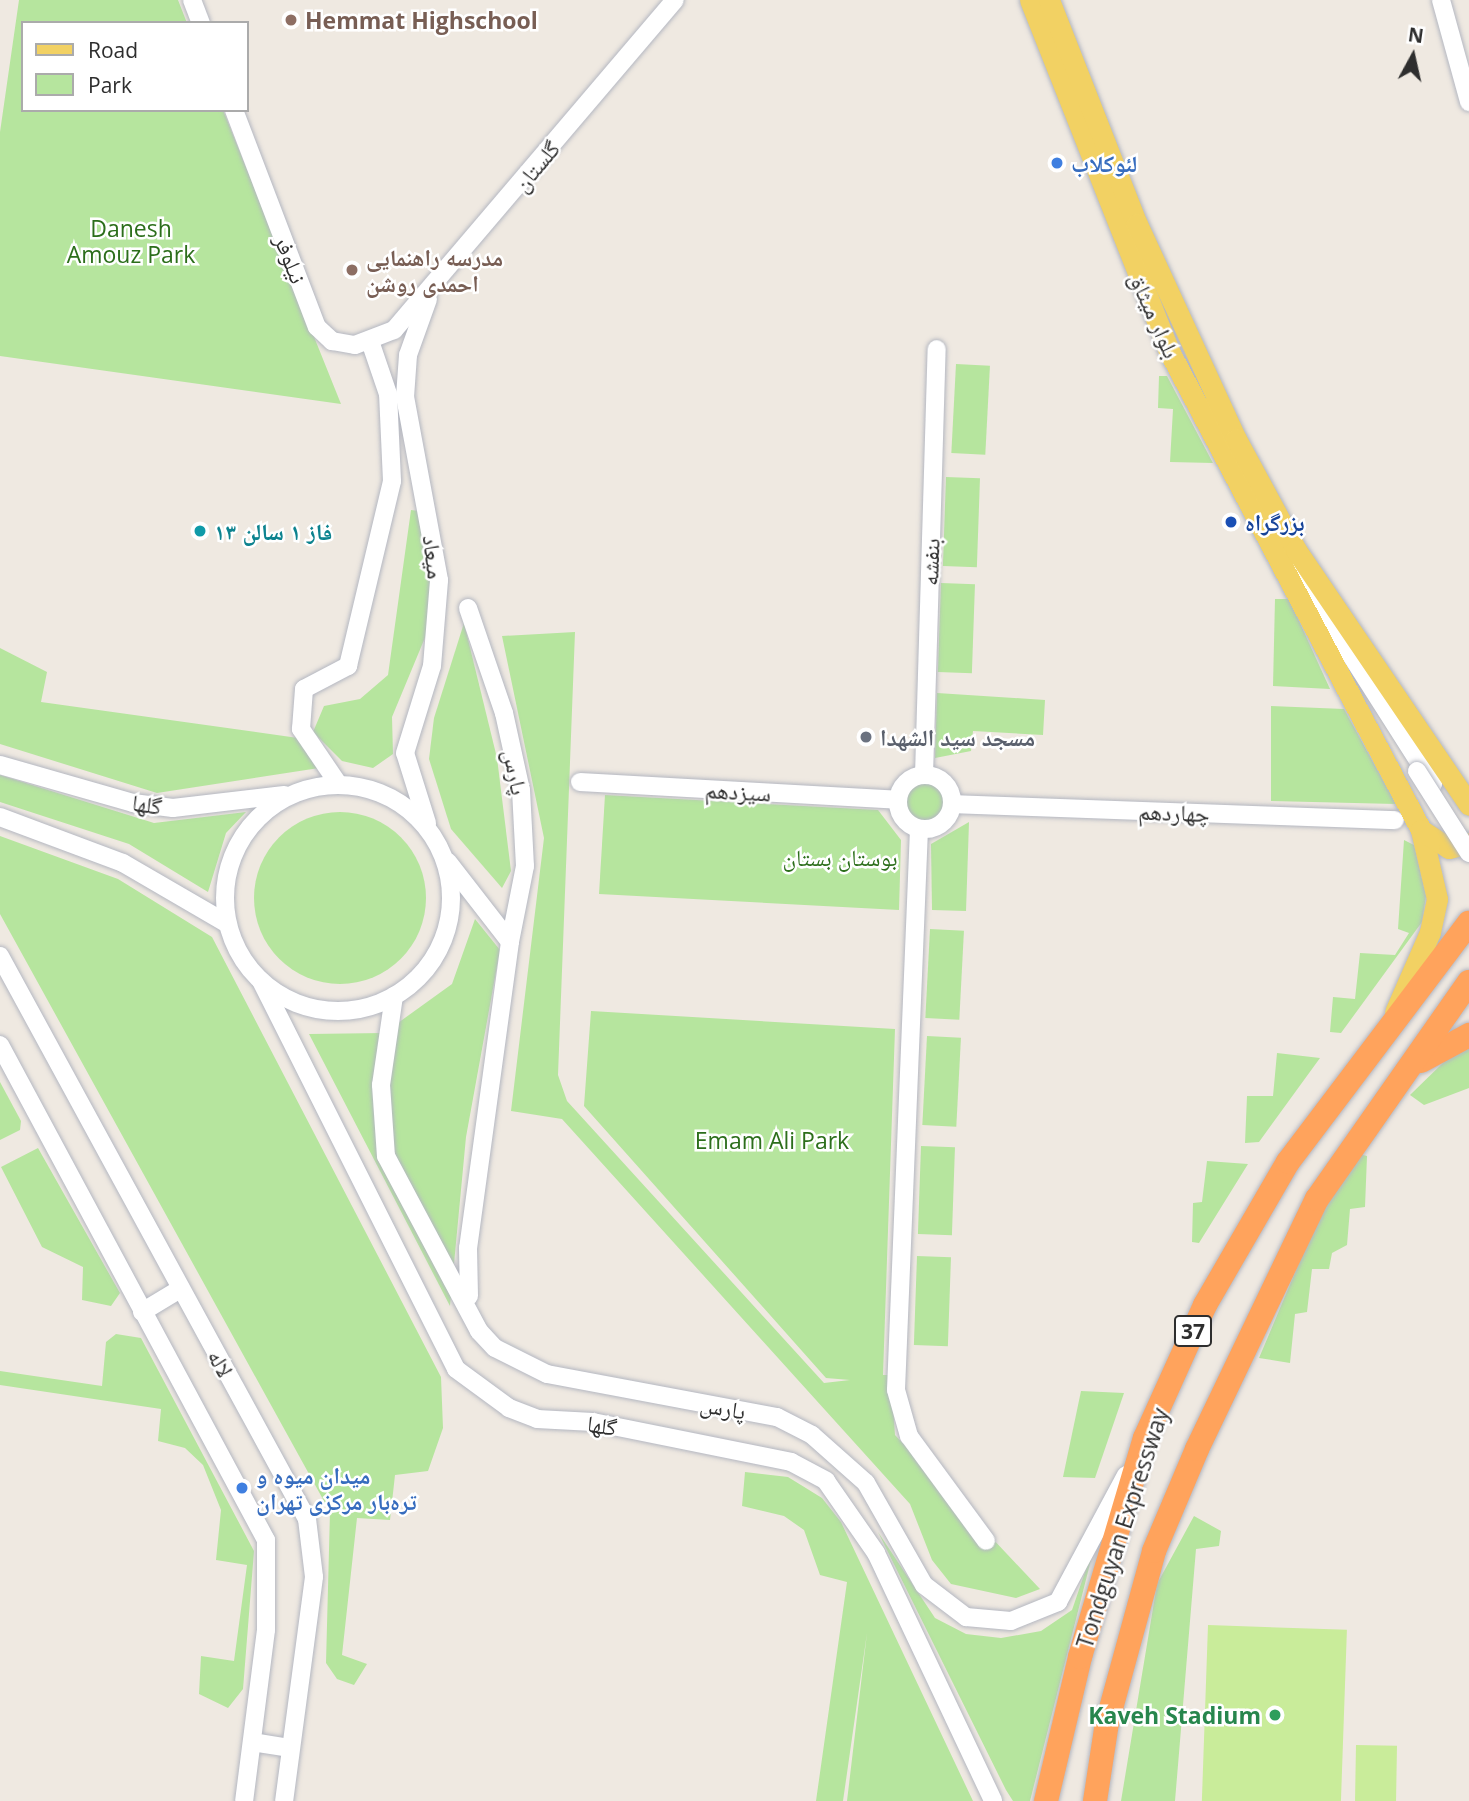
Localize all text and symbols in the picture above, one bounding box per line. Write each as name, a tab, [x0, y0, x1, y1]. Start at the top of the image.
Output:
place label: Hemmat Highschool	[305, 6, 538, 34]
marker: Hemmat Highschool	[283, 12, 299, 28]
legend	[21, 21, 248, 112]
north arrow	[1378, 21, 1448, 91]
text: N	[1406, 21, 1425, 49]
text: Road	[88, 36, 138, 64]
text: Park	[88, 71, 132, 99]
street label: گلستان	[507, 135, 565, 197]
place label: لئوکلاب	[1071, 149, 1137, 177]
marker: لئوکلاب	[1049, 155, 1065, 171]
park label: Danesh Amouz Park	[67, 214, 195, 268]
street label: نیلوفر	[269, 231, 313, 287]
place label: مدرسه راهنمایی احمدی روشن	[366, 243, 503, 297]
marker: مدرسه راهنمایی احمدی روشن	[344, 262, 360, 278]
street label: بلوار میثاق	[1124, 268, 1186, 362]
place label: بزرگراه	[1245, 508, 1305, 536]
marker: بزرگراه	[1223, 514, 1239, 530]
place label: فاز ۱ سالن ۱۳	[214, 517, 332, 545]
marker: فاز ۱ سالن ۱۳	[192, 523, 208, 539]
street label: میعاد	[418, 534, 450, 580]
street label: بنفشه	[915, 538, 945, 586]
place label: مسجد سید الشهدا	[880, 723, 1035, 751]
marker: مسجد سید الشهدا	[858, 729, 874, 745]
street label: پارس	[498, 747, 534, 797]
street label: سیزدهم	[704, 775, 772, 807]
street label: گلها	[130, 788, 164, 820]
street label: چهاردهم	[1138, 797, 1210, 827]
park label: بوستان بستان	[783, 843, 897, 871]
park label: Emam Ali Park	[695, 1126, 849, 1154]
road number: 37	[1174, 1314, 1212, 1348]
street label: لاله	[202, 1344, 240, 1382]
street label: پارس	[698, 1389, 748, 1425]
street label: Tondguyan Expressway	[1070, 1404, 1174, 1652]
street label: گلها	[585, 1409, 619, 1441]
place label: میدان میوه و تره‌بار مرکزی تهران	[256, 1461, 417, 1515]
marker: میدان میوه و تره‌بار مرکزی تهران	[234, 1480, 250, 1496]
place label: Kaveh Stadium	[1088, 1701, 1261, 1729]
marker: Kaveh Stadium	[1267, 1707, 1283, 1723]

